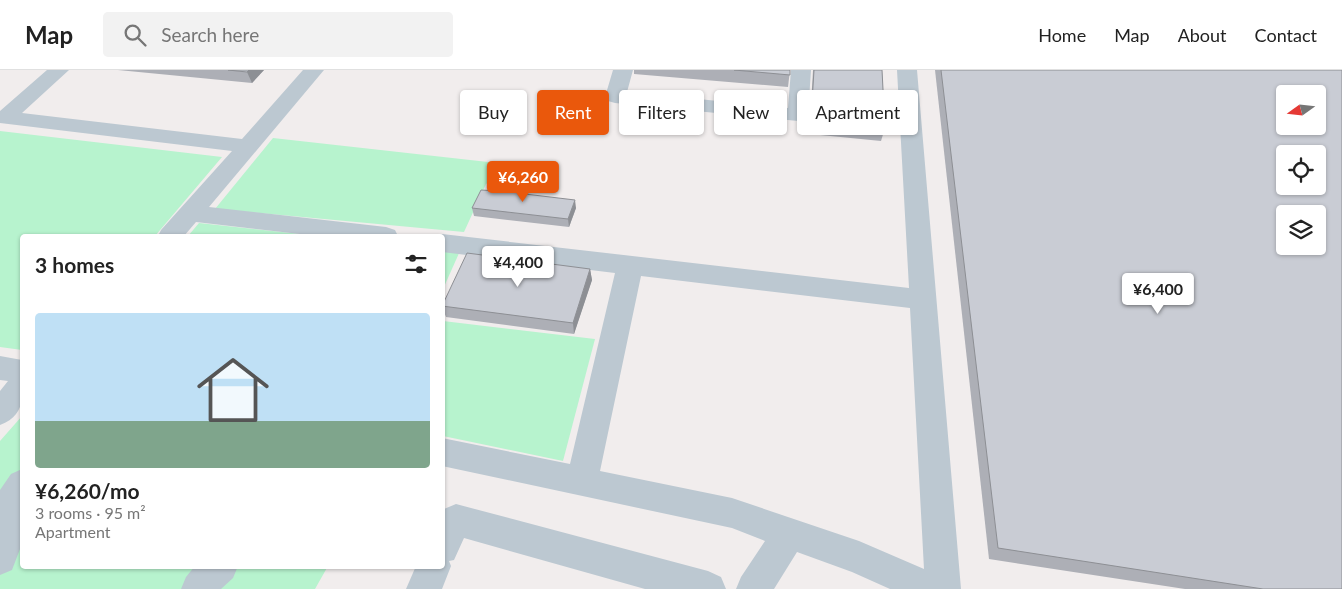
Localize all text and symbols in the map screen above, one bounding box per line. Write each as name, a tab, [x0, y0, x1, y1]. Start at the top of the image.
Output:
search box	[103, 12, 453, 57]
text: Map	[25, 20, 73, 49]
icon: search	[121, 21, 149, 49]
text: Search here	[161, 23, 259, 46]
text: Home	[1038, 24, 1086, 46]
text: Map	[1114, 24, 1150, 46]
text: About	[1178, 24, 1227, 46]
text: Contact	[1255, 24, 1317, 46]
north arrow	[1276, 85, 1326, 135]
map controls	[1276, 85, 1326, 255]
chip: Buy	[460, 90, 527, 135]
chip: Rent	[537, 90, 609, 135]
chip: Filters	[619, 90, 704, 135]
chip: New	[714, 90, 787, 135]
chip: Apartment	[797, 90, 918, 135]
button: locate	[1276, 145, 1326, 195]
pin: ¥6,260	[482, 160, 564, 203]
text: ¥6,260	[498, 167, 548, 186]
button: layers	[1276, 205, 1326, 255]
pin: ¥4,400	[477, 246, 559, 288]
icon: filters	[402, 250, 430, 278]
text: 3 homes	[35, 252, 114, 277]
text: ¥4,400	[493, 252, 543, 271]
pin: ¥6,400	[1117, 272, 1199, 315]
text: ¥6,400	[1133, 279, 1183, 298]
icon: home	[188, 345, 278, 435]
text: ¥6,260/mo	[35, 478, 140, 503]
text: 3 rooms · 95 m²	[35, 503, 146, 522]
text: Apartment	[35, 522, 110, 541]

